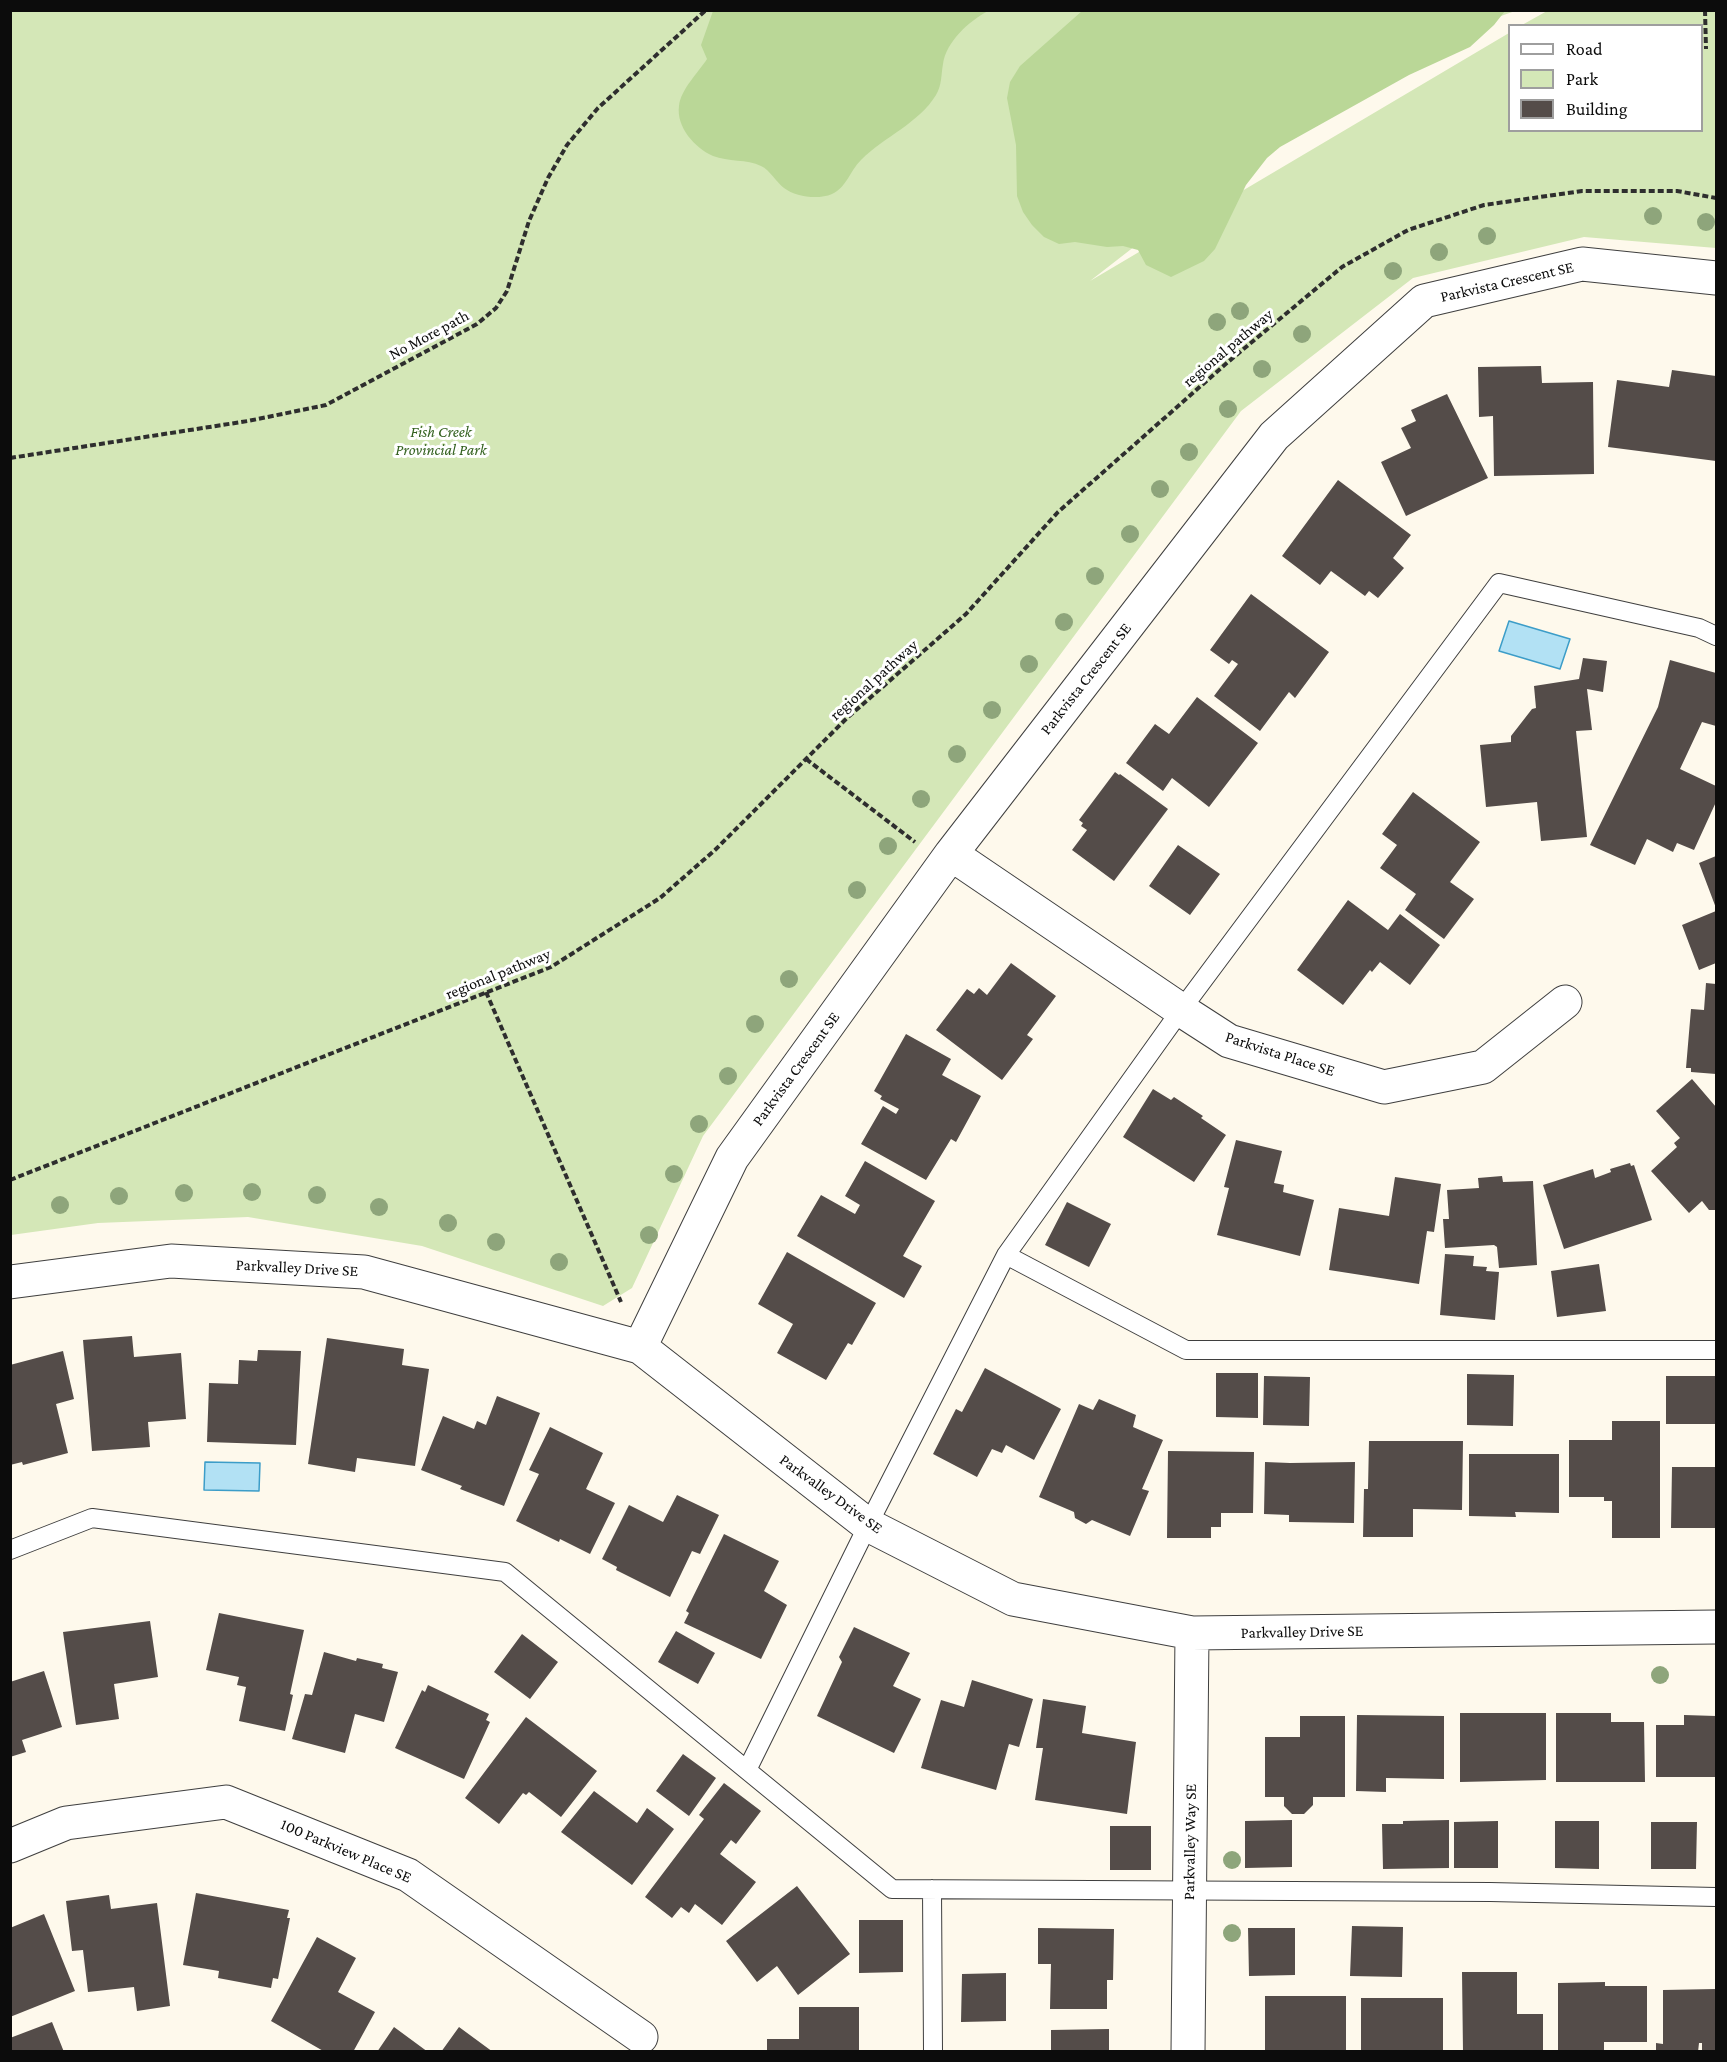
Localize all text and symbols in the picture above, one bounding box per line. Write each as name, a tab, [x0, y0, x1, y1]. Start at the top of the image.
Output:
legend	[1508, 24, 1703, 132]
text: Road	[1566, 39, 1603, 59]
text: Park	[1566, 69, 1598, 89]
text: Building	[1566, 99, 1627, 119]
street label: Parkvista Crescent SE	[1438, 257, 1576, 307]
street label: regional pathway	[1179, 305, 1277, 391]
street label: No More path	[386, 306, 472, 364]
park label: Fish Creek Provincial Park	[395, 422, 487, 460]
street label: Parkvista Crescent SE	[1036, 619, 1136, 739]
street label: regional pathway	[826, 636, 922, 724]
street label: regional pathway	[443, 944, 553, 1004]
street label: Parkvista Crescent SE	[748, 1008, 844, 1130]
street label: Parkvista Place SE	[1223, 1027, 1337, 1081]
street label: Parkvalley Drive SE	[235, 1255, 359, 1281]
street label: Parkvalley Drive SE	[776, 1450, 886, 1538]
street label: Parkvalley Drive SE	[1241, 1621, 1363, 1643]
street label: Parkvalley Way SE	[1179, 1784, 1201, 1900]
street label: 100 Parkview Place SE	[278, 1815, 414, 1887]

